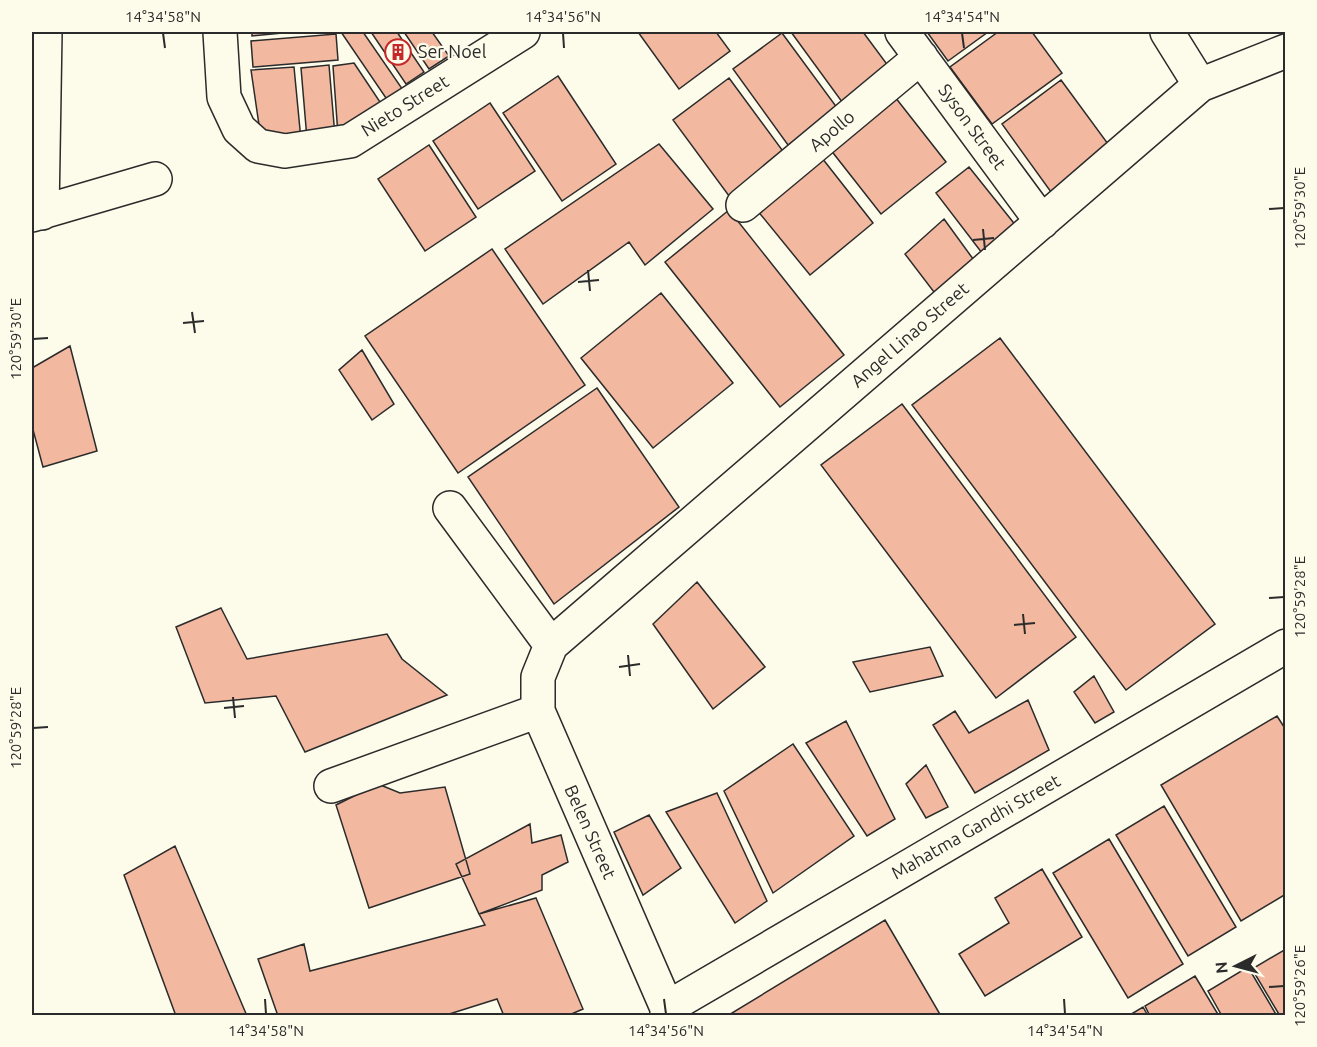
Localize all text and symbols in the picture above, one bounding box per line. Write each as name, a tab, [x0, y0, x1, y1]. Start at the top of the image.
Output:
text: 14°34'58"N	[125, 8, 201, 25]
text: 14°34'56"N	[525, 8, 601, 25]
text: 14°34'54"N	[924, 8, 1000, 25]
building icon: Ser Noel	[383, 37, 413, 67]
place label: Ser Noel	[418, 41, 487, 61]
street label: Nieto Street	[357, 70, 452, 140]
street label: Syson Street	[935, 80, 1011, 173]
street label: Apollo	[805, 106, 858, 155]
text: 120°59'30"E	[1291, 167, 1308, 249]
street label: Angel Linao Street	[847, 278, 972, 391]
text: 120°59'30"E	[7, 298, 24, 380]
text: 120°59'28"E	[1291, 556, 1308, 638]
text: 120°59'28"E	[7, 687, 24, 769]
street label: Mahatma Gandhi Street	[888, 770, 1063, 883]
street label: Belen Street	[561, 782, 621, 882]
north arrow	[1206, 936, 1266, 996]
text: 120°59'26"E	[1291, 945, 1308, 1027]
text: N	[1212, 961, 1231, 974]
text: 14°34'58"N	[228, 1022, 304, 1039]
text: 14°34'56"N	[628, 1022, 704, 1039]
text: 14°34'54"N	[1027, 1022, 1103, 1039]

